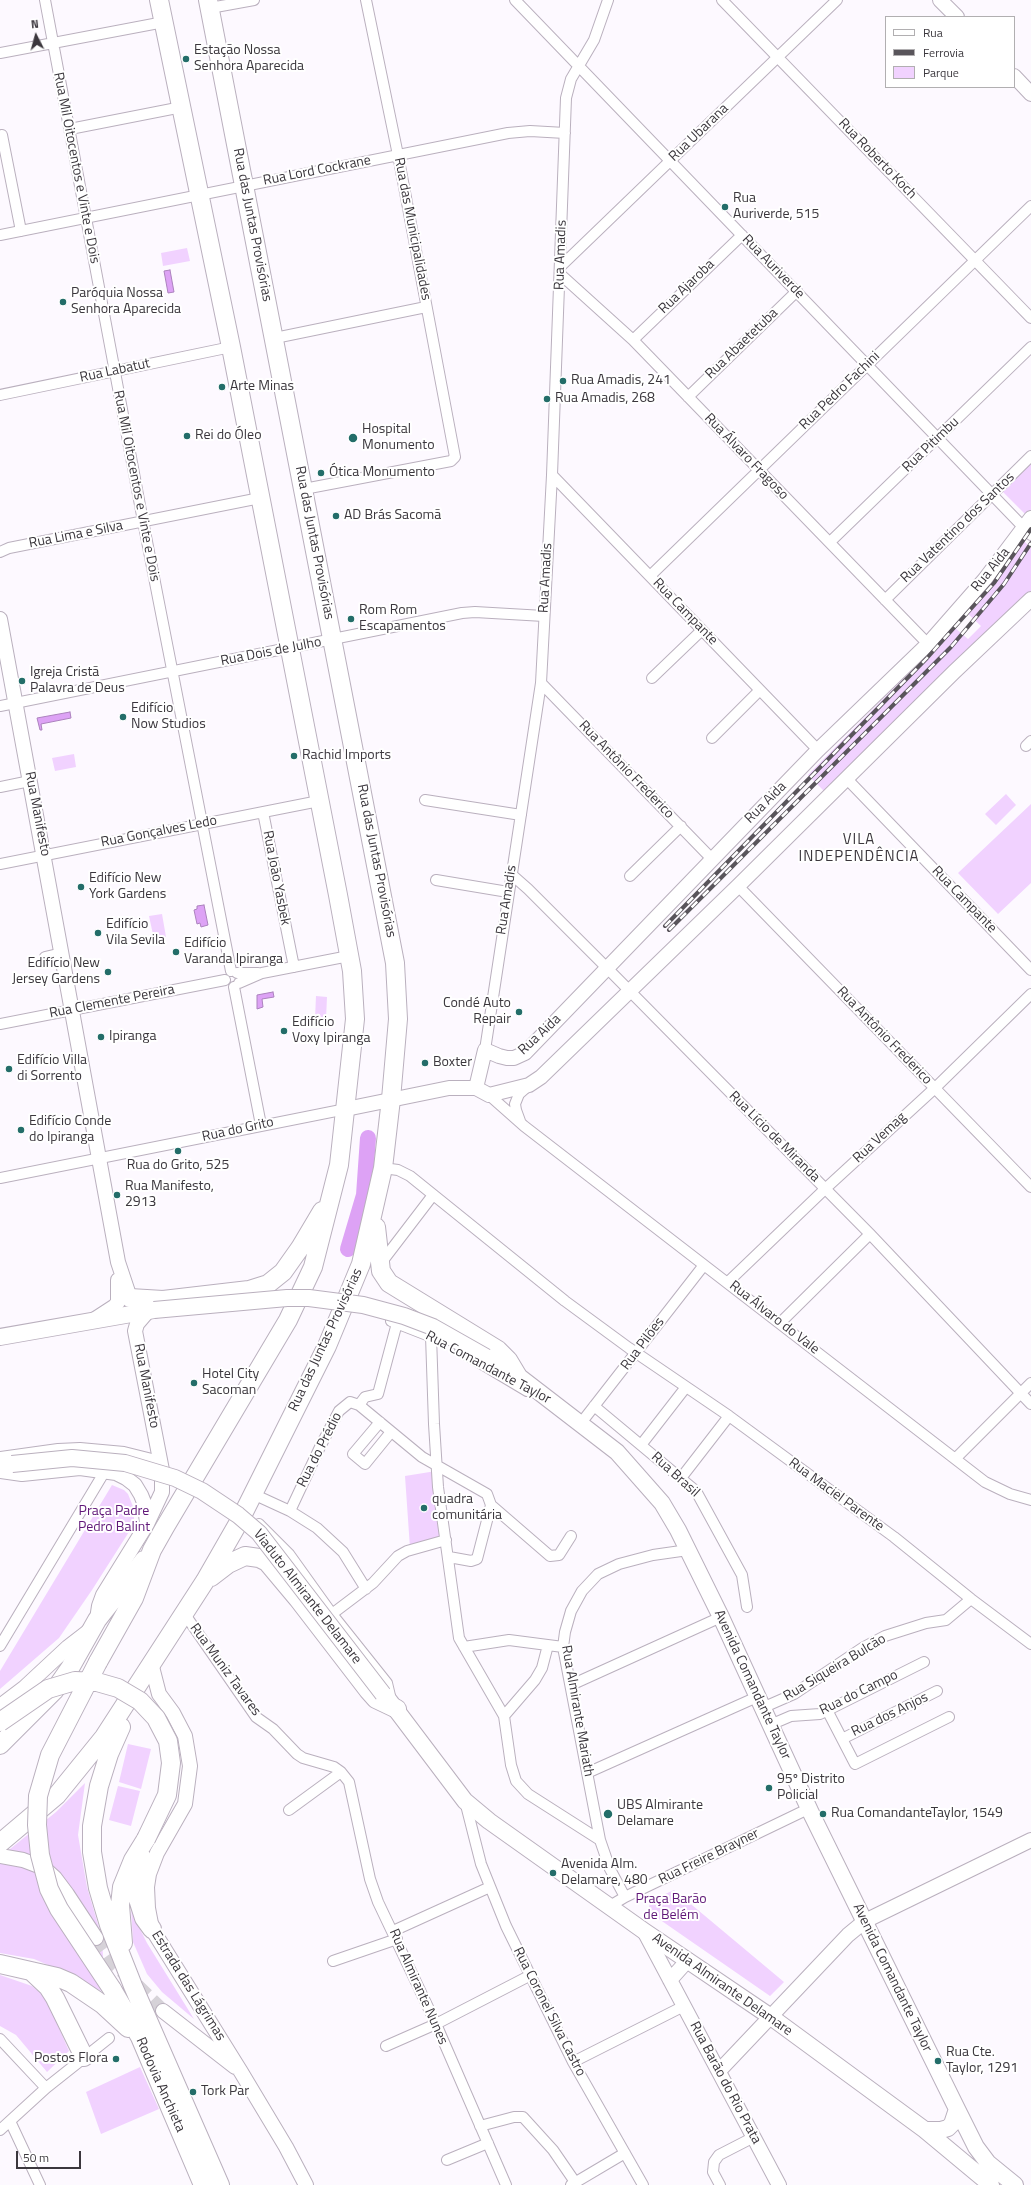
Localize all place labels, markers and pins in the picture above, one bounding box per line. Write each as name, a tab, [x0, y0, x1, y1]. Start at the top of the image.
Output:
place label: Estação Nossa Senhora Aparecida	[194, 43, 304, 76]
marker: Estação Nossa Senhora Aparecida	[181, 54, 191, 64]
place label: Rua Auriverde, 515	[733, 191, 819, 224]
marker: Rua Auriverde, 515	[720, 202, 730, 212]
place label: Paróquia Nossa Senhora Aparecida	[71, 286, 181, 318]
marker: Paróquia Nossa Senhora Aparecida	[58, 297, 68, 307]
place label: Rua Amadis, 241	[571, 373, 671, 389]
marker: Rua Amadis, 241	[558, 376, 568, 386]
place label: Arte Minas	[230, 379, 294, 395]
marker: Arte Minas	[217, 382, 227, 392]
place label: Rua Amadis, 268	[555, 391, 655, 407]
marker: Rua Amadis, 268	[542, 394, 552, 404]
place label: Hospital Monumento	[362, 422, 435, 454]
place label: Rei do Óleo	[195, 428, 262, 444]
marker: Rei do Óleo	[182, 431, 192, 441]
marker: Hospital Monumento	[347, 432, 359, 444]
place label: Ótica Monumento	[329, 465, 435, 481]
marker: Ótica Monumento	[316, 468, 326, 478]
place label: AD Brás Sacomã	[344, 508, 441, 524]
marker: AD Brás Sacomã	[331, 511, 341, 521]
place label: Rom Rom Escapamentos	[359, 603, 446, 636]
marker: Rom Rom Escapamentos	[346, 614, 356, 624]
place label: Igreja Cristã Palavra de Deus	[30, 665, 125, 698]
marker: Igreja Cristã Palavra de Deus	[17, 676, 27, 686]
place label: Edifício Now Studios	[131, 701, 206, 734]
marker: Edifício Now Studios	[118, 712, 128, 722]
place label: Rachid Imports	[302, 748, 391, 764]
marker: Rachid Imports	[289, 751, 299, 761]
place label: Edifício New York Gardens	[89, 871, 166, 904]
marker: Edifício New York Gardens	[76, 882, 86, 892]
place label: Edifício Vila Sevila	[106, 917, 165, 950]
marker: Edifício Vila Sevila	[93, 928, 103, 938]
place label: Edifício Varanda Ipiranga	[184, 936, 283, 968]
marker: Edifício Varanda Ipiranga	[171, 947, 181, 957]
place label: Edifício New Jersey Gardens	[12, 956, 100, 988]
marker: Edifício New Jersey Gardens	[103, 967, 113, 977]
place label: Condé Auto Repair	[443, 996, 511, 1028]
marker: Condé Auto Repair	[514, 1007, 524, 1017]
place label: Edifício Voxy Ipiranga	[292, 1015, 371, 1048]
marker: Edifício Voxy Ipiranga	[279, 1026, 289, 1036]
place label: Ipiranga	[109, 1029, 156, 1045]
marker: Ipiranga	[96, 1032, 106, 1042]
place label: Edifício Villa di Sorrento	[17, 1053, 87, 1086]
place label: Boxter	[433, 1055, 472, 1071]
marker: Boxter	[420, 1058, 430, 1068]
marker: Edifício Villa di Sorrento	[4, 1064, 14, 1074]
place label: Edifício Conde do Ipiranga	[29, 1114, 111, 1146]
marker: Edifício Conde do Ipiranga	[16, 1125, 26, 1135]
marker: Rua do Grito, 525	[173, 1146, 183, 1156]
place label: Rua do Grito, 525	[127, 1158, 229, 1174]
place label: Rua Manifesto, 2913	[125, 1179, 214, 1212]
marker: Rua Manifesto, 2913	[112, 1190, 122, 1200]
place label: Hotel City Sacoman	[202, 1367, 259, 1400]
marker: Hotel City Sacoman	[189, 1378, 199, 1388]
place label: quadra comunitária	[432, 1492, 502, 1524]
marker: quadra comunitária	[419, 1503, 429, 1513]
place label: 95º Distrito Policial	[777, 1772, 845, 1804]
marker: 95º Distrito Policial	[764, 1783, 774, 1793]
place label: UBS Almirante Delamare	[617, 1798, 703, 1830]
place label: Rua ComandanteTaylor, 1549	[831, 1806, 1003, 1822]
marker: UBS Almirante Delamare	[602, 1808, 614, 1820]
marker: Rua ComandanteTaylor, 1549	[818, 1809, 828, 1819]
place label: Avenida Alm. Delamare, 480	[561, 1857, 648, 1890]
marker: Avenida Alm. Delamare, 480	[548, 1868, 558, 1878]
place label: Rua Cte. Taylor, 1291	[946, 2045, 1018, 2078]
place label: Postos Flora	[34, 2051, 108, 2067]
marker: Postos Flora	[111, 2054, 121, 2064]
marker: Rua Cte. Taylor, 1291	[933, 2056, 943, 2066]
place label: Tork Par	[201, 2084, 249, 2100]
marker: Tork Par	[188, 2087, 198, 2097]

